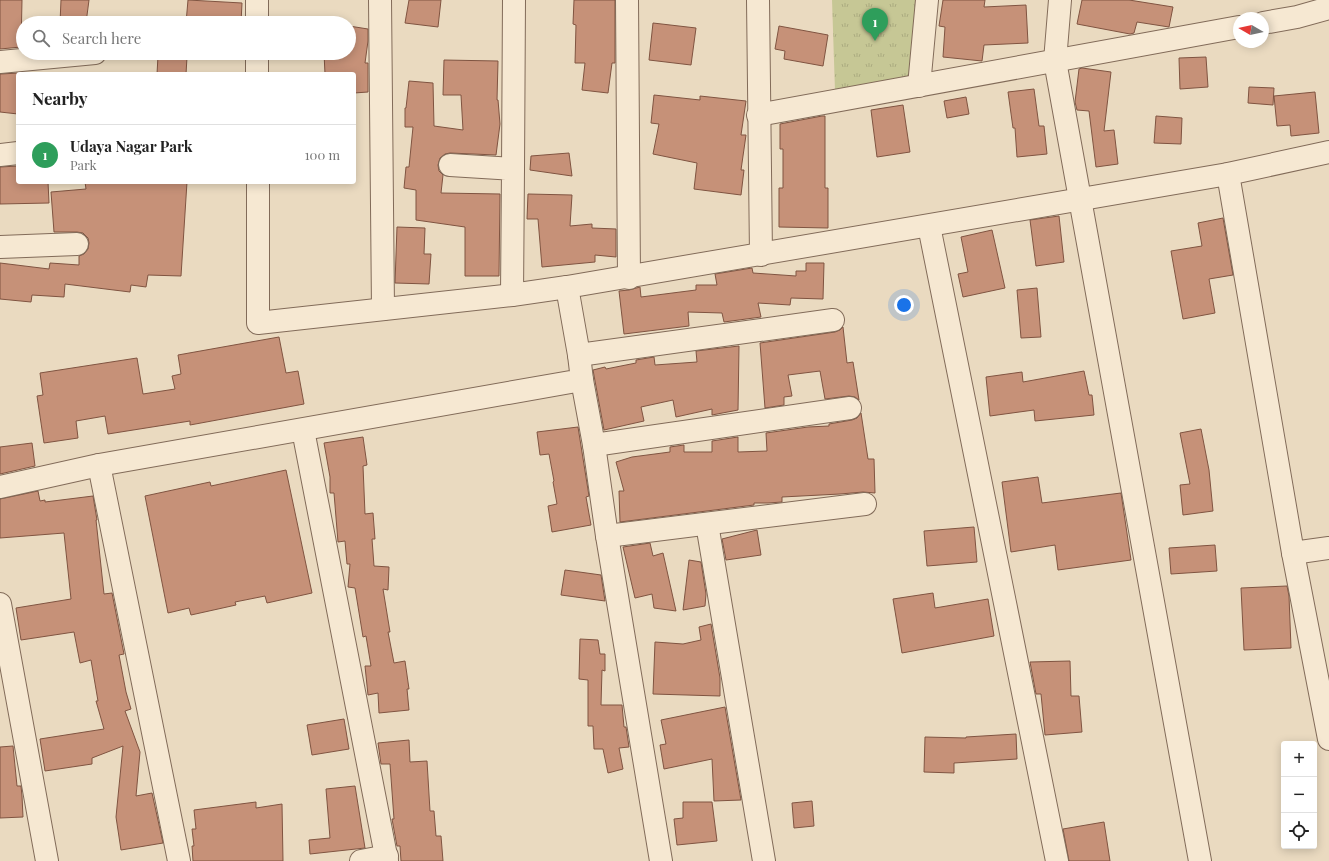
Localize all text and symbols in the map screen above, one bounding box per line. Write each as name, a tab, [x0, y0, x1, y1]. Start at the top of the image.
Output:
pin: 1	[862, 8, 888, 41]
north arrow	[1233, 12, 1269, 48]
search box	[16, 16, 356, 60]
icon: search	[30, 27, 52, 49]
text: Search here	[62, 28, 141, 48]
text: Nearby	[32, 87, 87, 109]
text: Udaya Nagar Park	[70, 136, 192, 156]
text: 1	[43, 146, 47, 163]
text: 100 m	[305, 146, 340, 163]
text: Park	[70, 156, 97, 173]
your location	[894, 295, 914, 315]
map controls	[1281, 741, 1317, 849]
button: +	[1281, 741, 1317, 777]
button: −	[1281, 777, 1317, 813]
button: locate	[1281, 813, 1317, 849]

